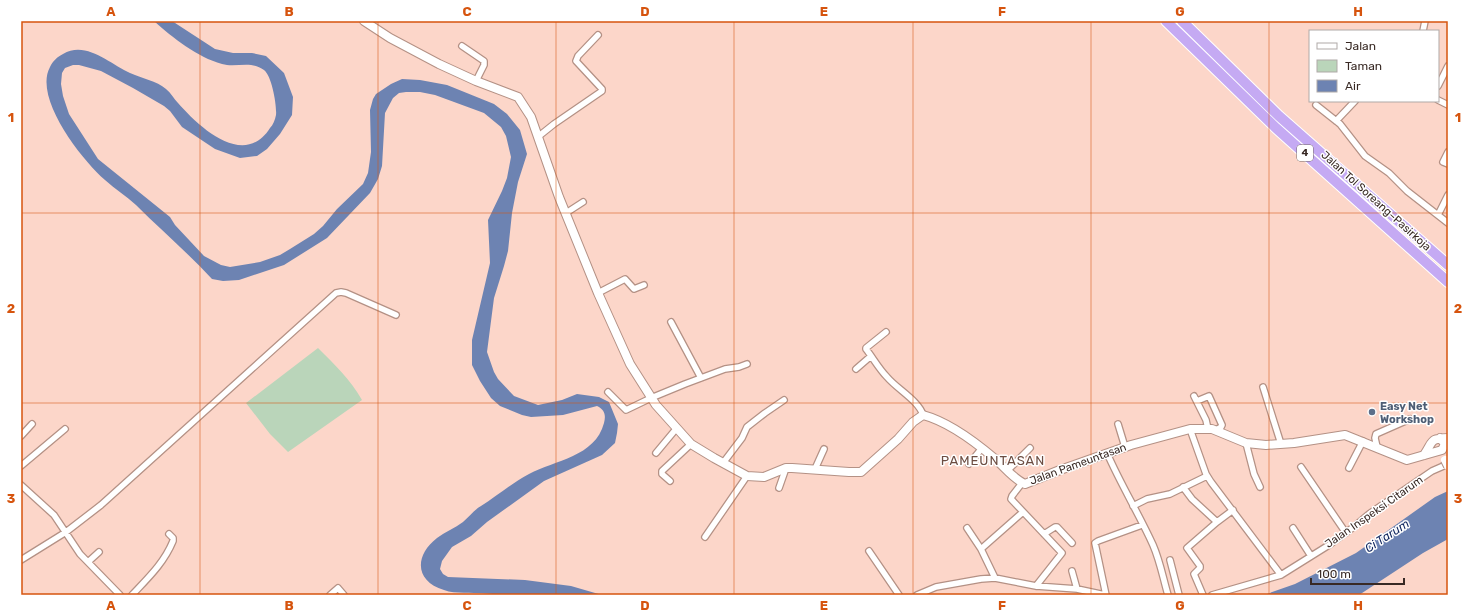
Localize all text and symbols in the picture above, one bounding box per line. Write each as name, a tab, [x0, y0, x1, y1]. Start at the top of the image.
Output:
text: A	[106, 4, 116, 19]
text: B	[284, 4, 294, 19]
text: C	[462, 4, 472, 19]
text: D	[640, 4, 650, 19]
text: E	[820, 4, 828, 19]
text: F	[998, 4, 1006, 19]
text: G	[1175, 4, 1185, 19]
text: H	[1353, 4, 1363, 19]
legend	[1309, 30, 1439, 102]
text: Jalan	[1345, 39, 1376, 53]
text: Taman	[1345, 59, 1382, 73]
text: Air	[1345, 79, 1361, 93]
text: 1	[8, 110, 14, 125]
text: 1	[1455, 110, 1461, 125]
road number: 4	[1297, 145, 1313, 161]
street label: Jalan Tol Soreang–Pasirkoja	[1319, 148, 1433, 254]
text: 2	[7, 301, 15, 316]
text: 2	[1454, 301, 1462, 316]
place label: Easy Net Workshop	[1380, 400, 1434, 426]
marker: Easy Net Workshop	[1367, 407, 1377, 417]
street label: Jalan Pameuntasan	[1028, 440, 1128, 488]
district label: PAMEUNTASAN	[941, 453, 1045, 468]
street label: Jalan Inspeksi Citarum	[1323, 473, 1426, 551]
text: 3	[7, 491, 16, 506]
text: 3	[1454, 491, 1463, 506]
water label: Ci Tarum	[1362, 516, 1412, 555]
scale bar	[1311, 560, 1404, 586]
text: 100 m	[1317, 567, 1351, 581]
text: A	[106, 598, 116, 613]
text: B	[284, 598, 294, 613]
text: C	[462, 598, 472, 613]
text: D	[640, 598, 650, 613]
text: E	[820, 598, 828, 613]
text: F	[998, 598, 1006, 613]
text: G	[1175, 598, 1185, 613]
text: H	[1353, 598, 1363, 613]

